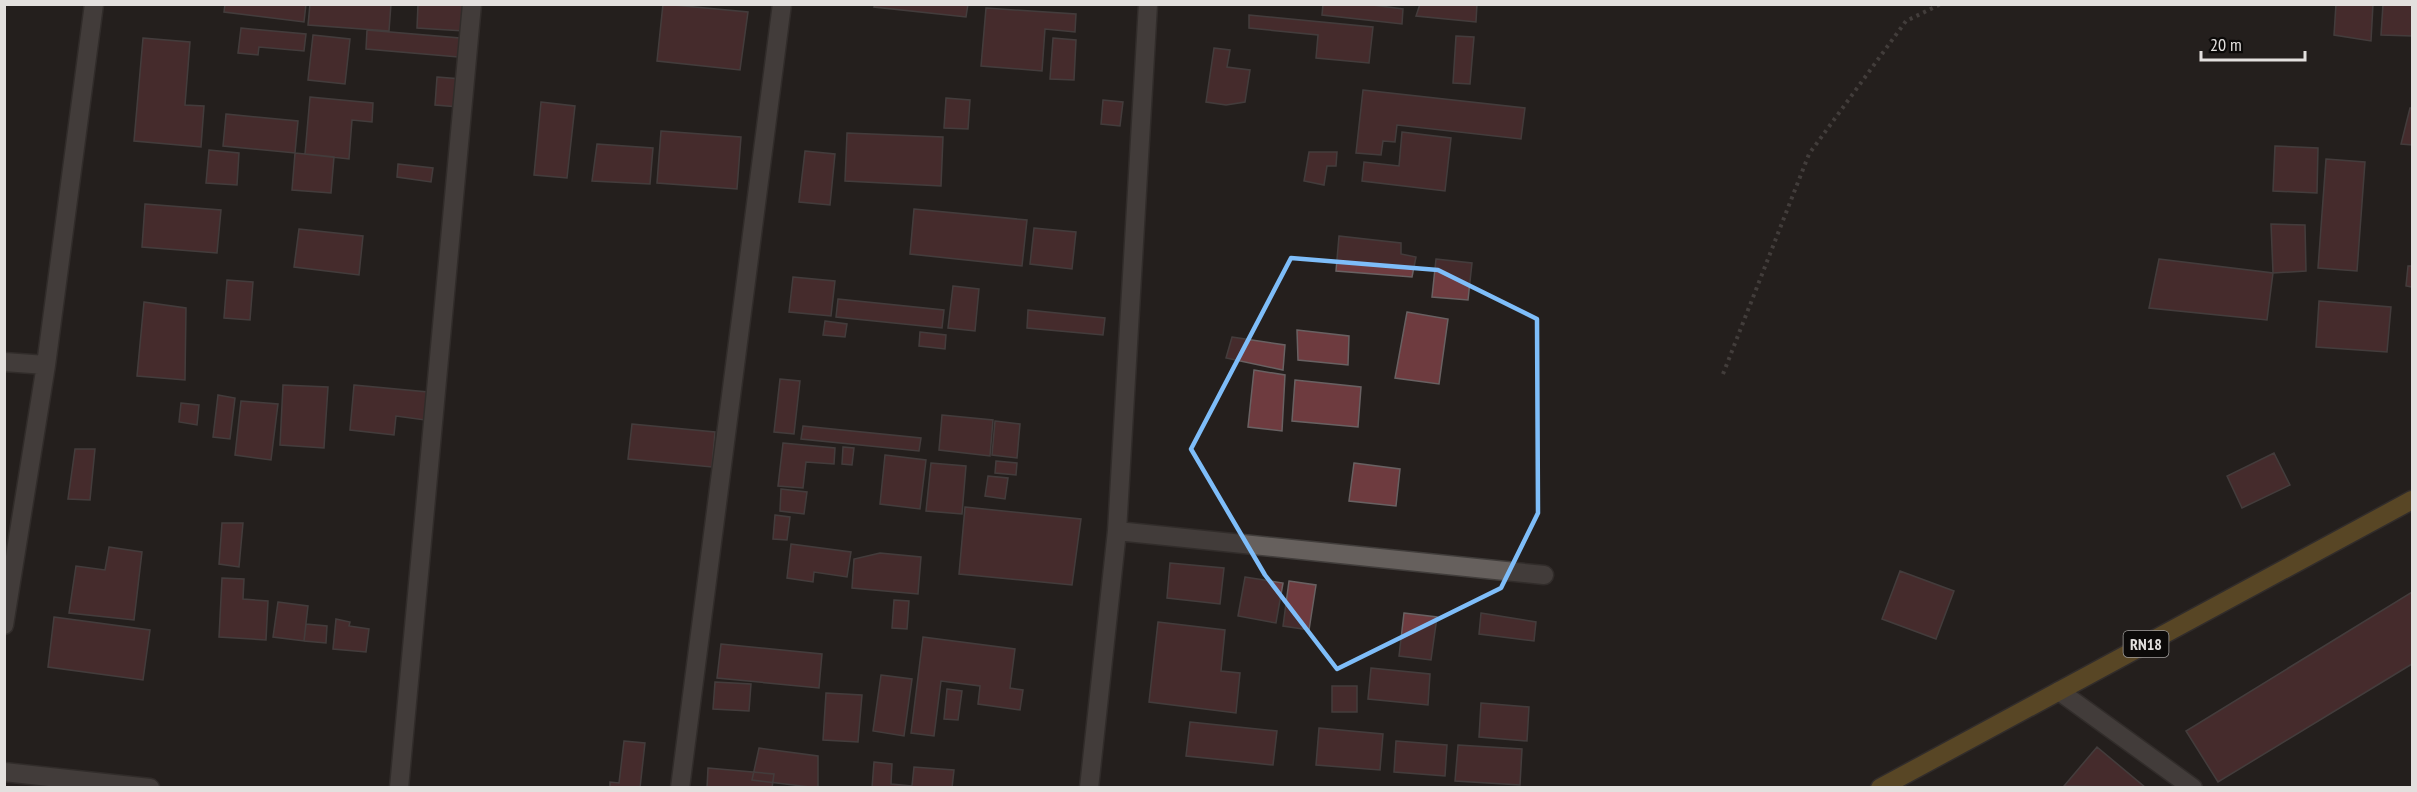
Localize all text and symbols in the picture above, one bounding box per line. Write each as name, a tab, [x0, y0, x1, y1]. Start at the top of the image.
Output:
scale bar	[2201, 24, 2304, 62]
text: 20 m	[2210, 33, 2242, 56]
road number: RN18	[2124, 631, 2168, 657]

